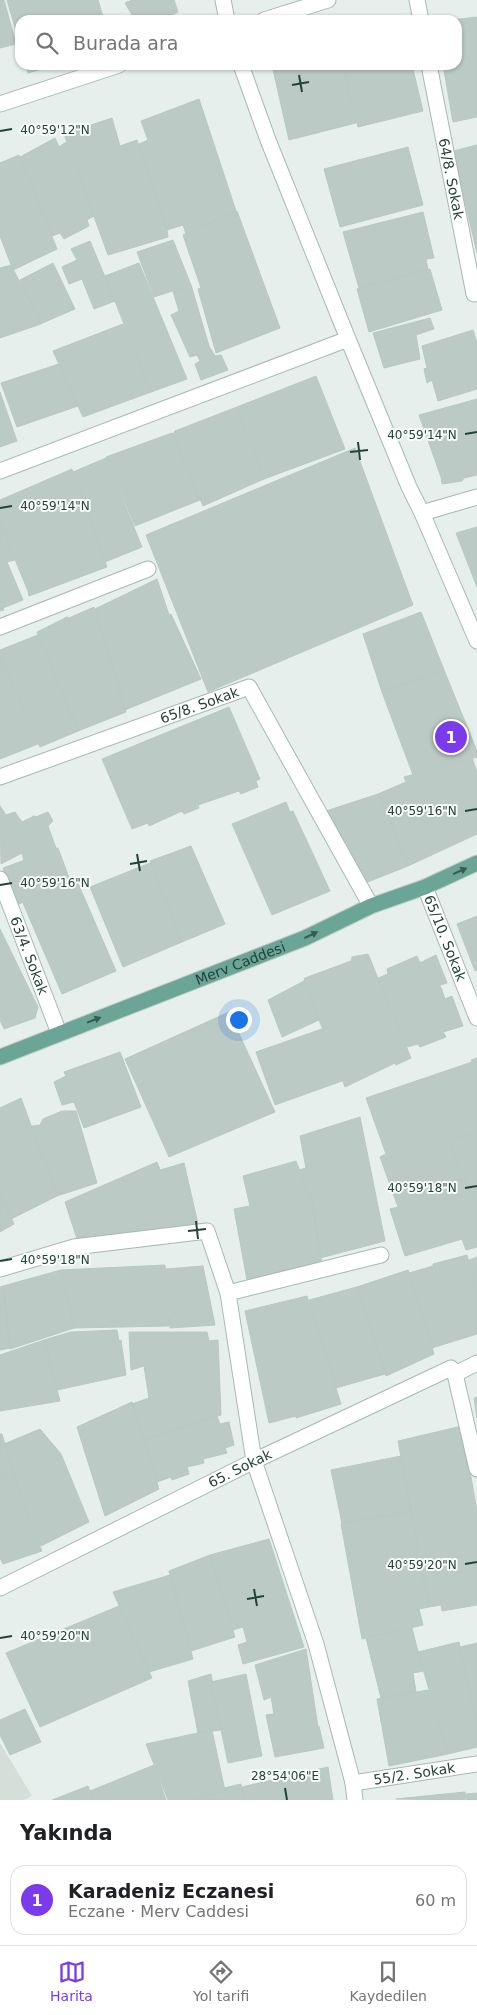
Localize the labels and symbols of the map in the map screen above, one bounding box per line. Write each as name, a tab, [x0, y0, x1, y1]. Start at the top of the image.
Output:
text: 40°59'12"N	[20, 123, 90, 137]
street label: 64/8. Sokak	[436, 137, 467, 222]
text: 40°59'14"N	[387, 428, 457, 442]
text: 40°59'14"N	[20, 499, 90, 513]
street label: 65/8. Sokak	[158, 683, 242, 726]
pin: 1	[435, 718, 467, 756]
text: 40°59'16"N	[387, 804, 457, 818]
one-way arrow	[453, 867, 467, 875]
text: 40°59'16"N	[20, 876, 90, 890]
street label: 65/10. Sokak	[421, 893, 470, 984]
street label: 63/4. Sokak	[7, 914, 52, 998]
one-way arrow	[303, 930, 318, 939]
street label: Merv Caddesi	[193, 938, 288, 988]
your location	[226, 1007, 252, 1033]
one-way arrow	[87, 1016, 102, 1024]
text: 40°59'18"N	[387, 1181, 457, 1195]
text: 40°59'18"N	[20, 1253, 90, 1267]
street label: 65. Sokak	[205, 1446, 275, 1491]
text: 40°59'20"N	[387, 1558, 457, 1572]
text: 40°59'20"N	[20, 1629, 90, 1643]
street label: 55/2. Sokak	[372, 1759, 457, 1788]
text: 28°54'06"E	[251, 1769, 319, 1783]

